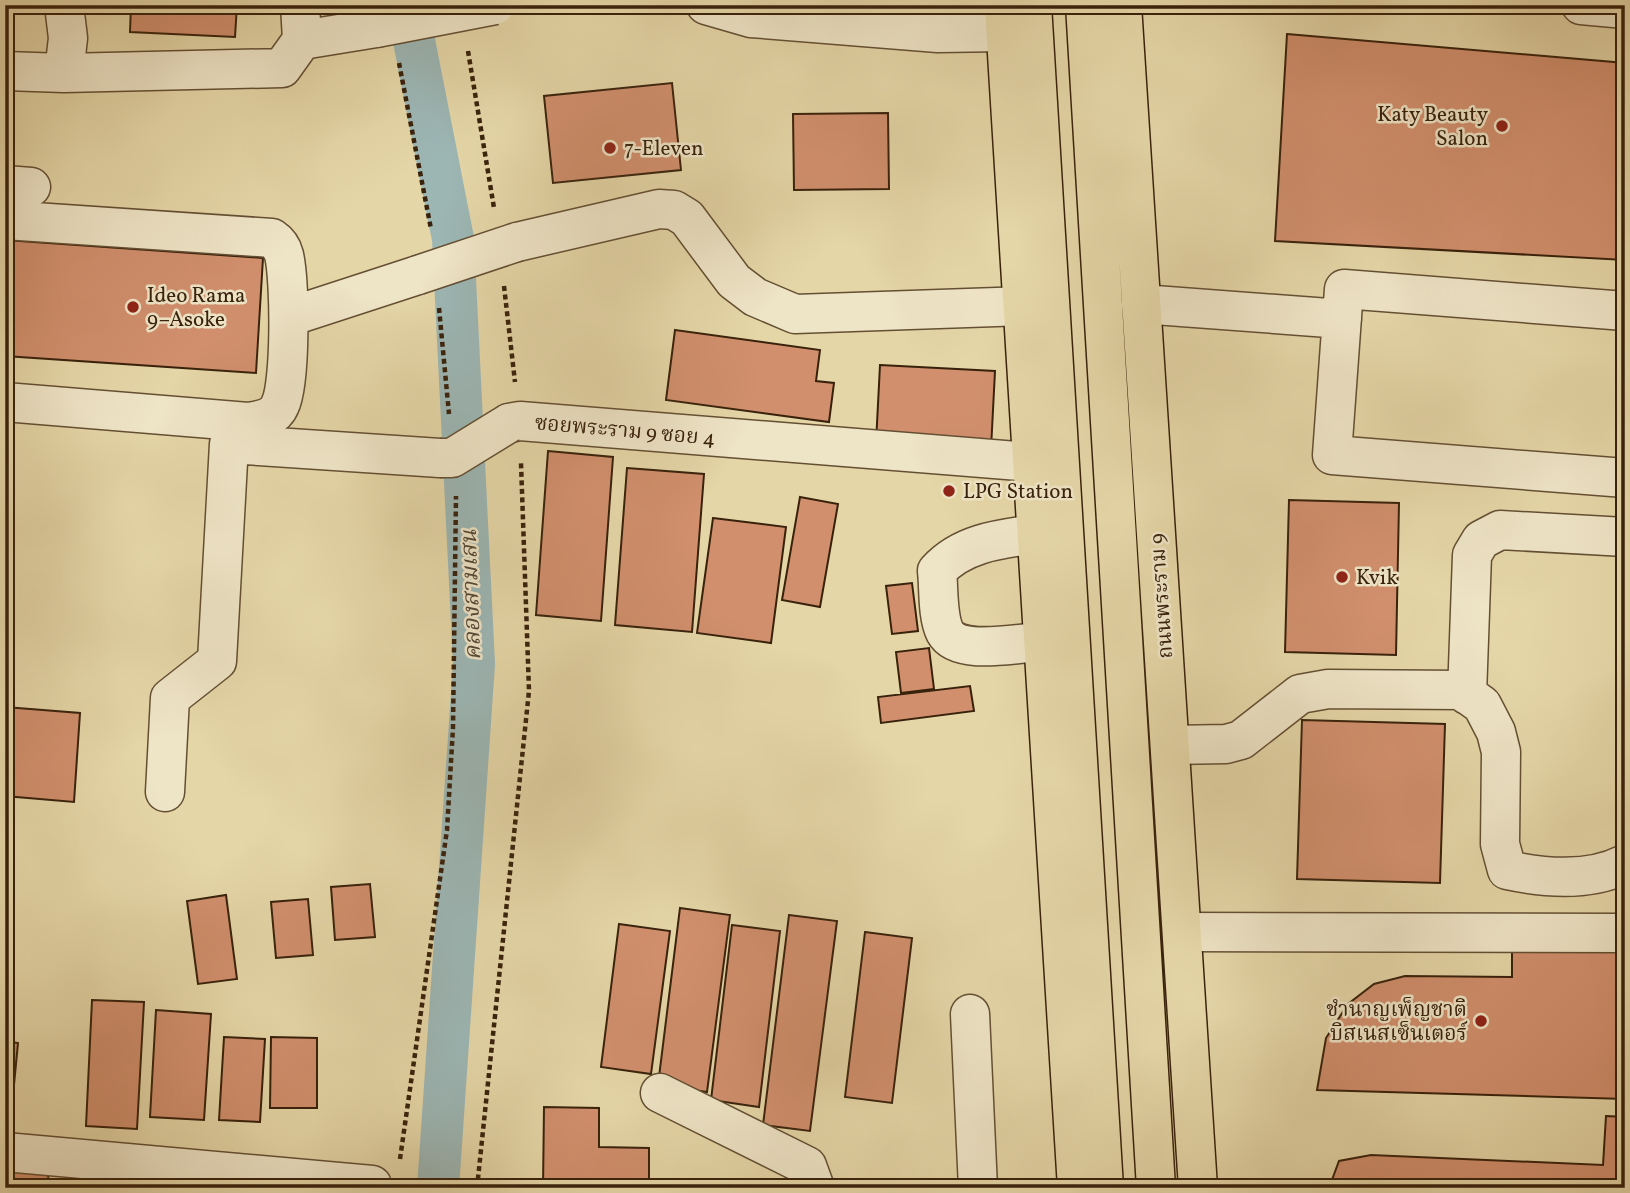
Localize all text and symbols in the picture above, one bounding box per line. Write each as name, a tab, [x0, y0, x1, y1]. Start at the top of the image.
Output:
place label: Katy Beauty Salon	[1377, 101, 1489, 154]
marker: Katy Beauty Salon	[1494, 118, 1510, 134]
place label: 7-Eleven	[624, 135, 704, 164]
marker: 7-Eleven	[602, 140, 618, 156]
place label: Ideo Rama 9–Asoke	[147, 282, 245, 335]
marker: Ideo Rama 9–Asoke	[125, 299, 141, 315]
street label: ซอยพระราม 9 ซอย 4	[533, 409, 716, 454]
place label: LPG Station	[963, 478, 1073, 507]
marker: LPG Station	[941, 483, 957, 499]
water label: คลองสามเสน	[454, 528, 490, 661]
street label: ถนนพระราม 9	[1144, 532, 1181, 660]
place label: Kvik	[1356, 564, 1398, 593]
marker: Kvik	[1334, 569, 1350, 585]
place label: ชำนาญเพ็ญชาติ บิสเนสเซ็นเตอร์	[1326, 996, 1468, 1049]
marker: ชำนาญเพ็ญชาติ บิสเนสเซ็นเตอร์	[1473, 1013, 1489, 1029]

